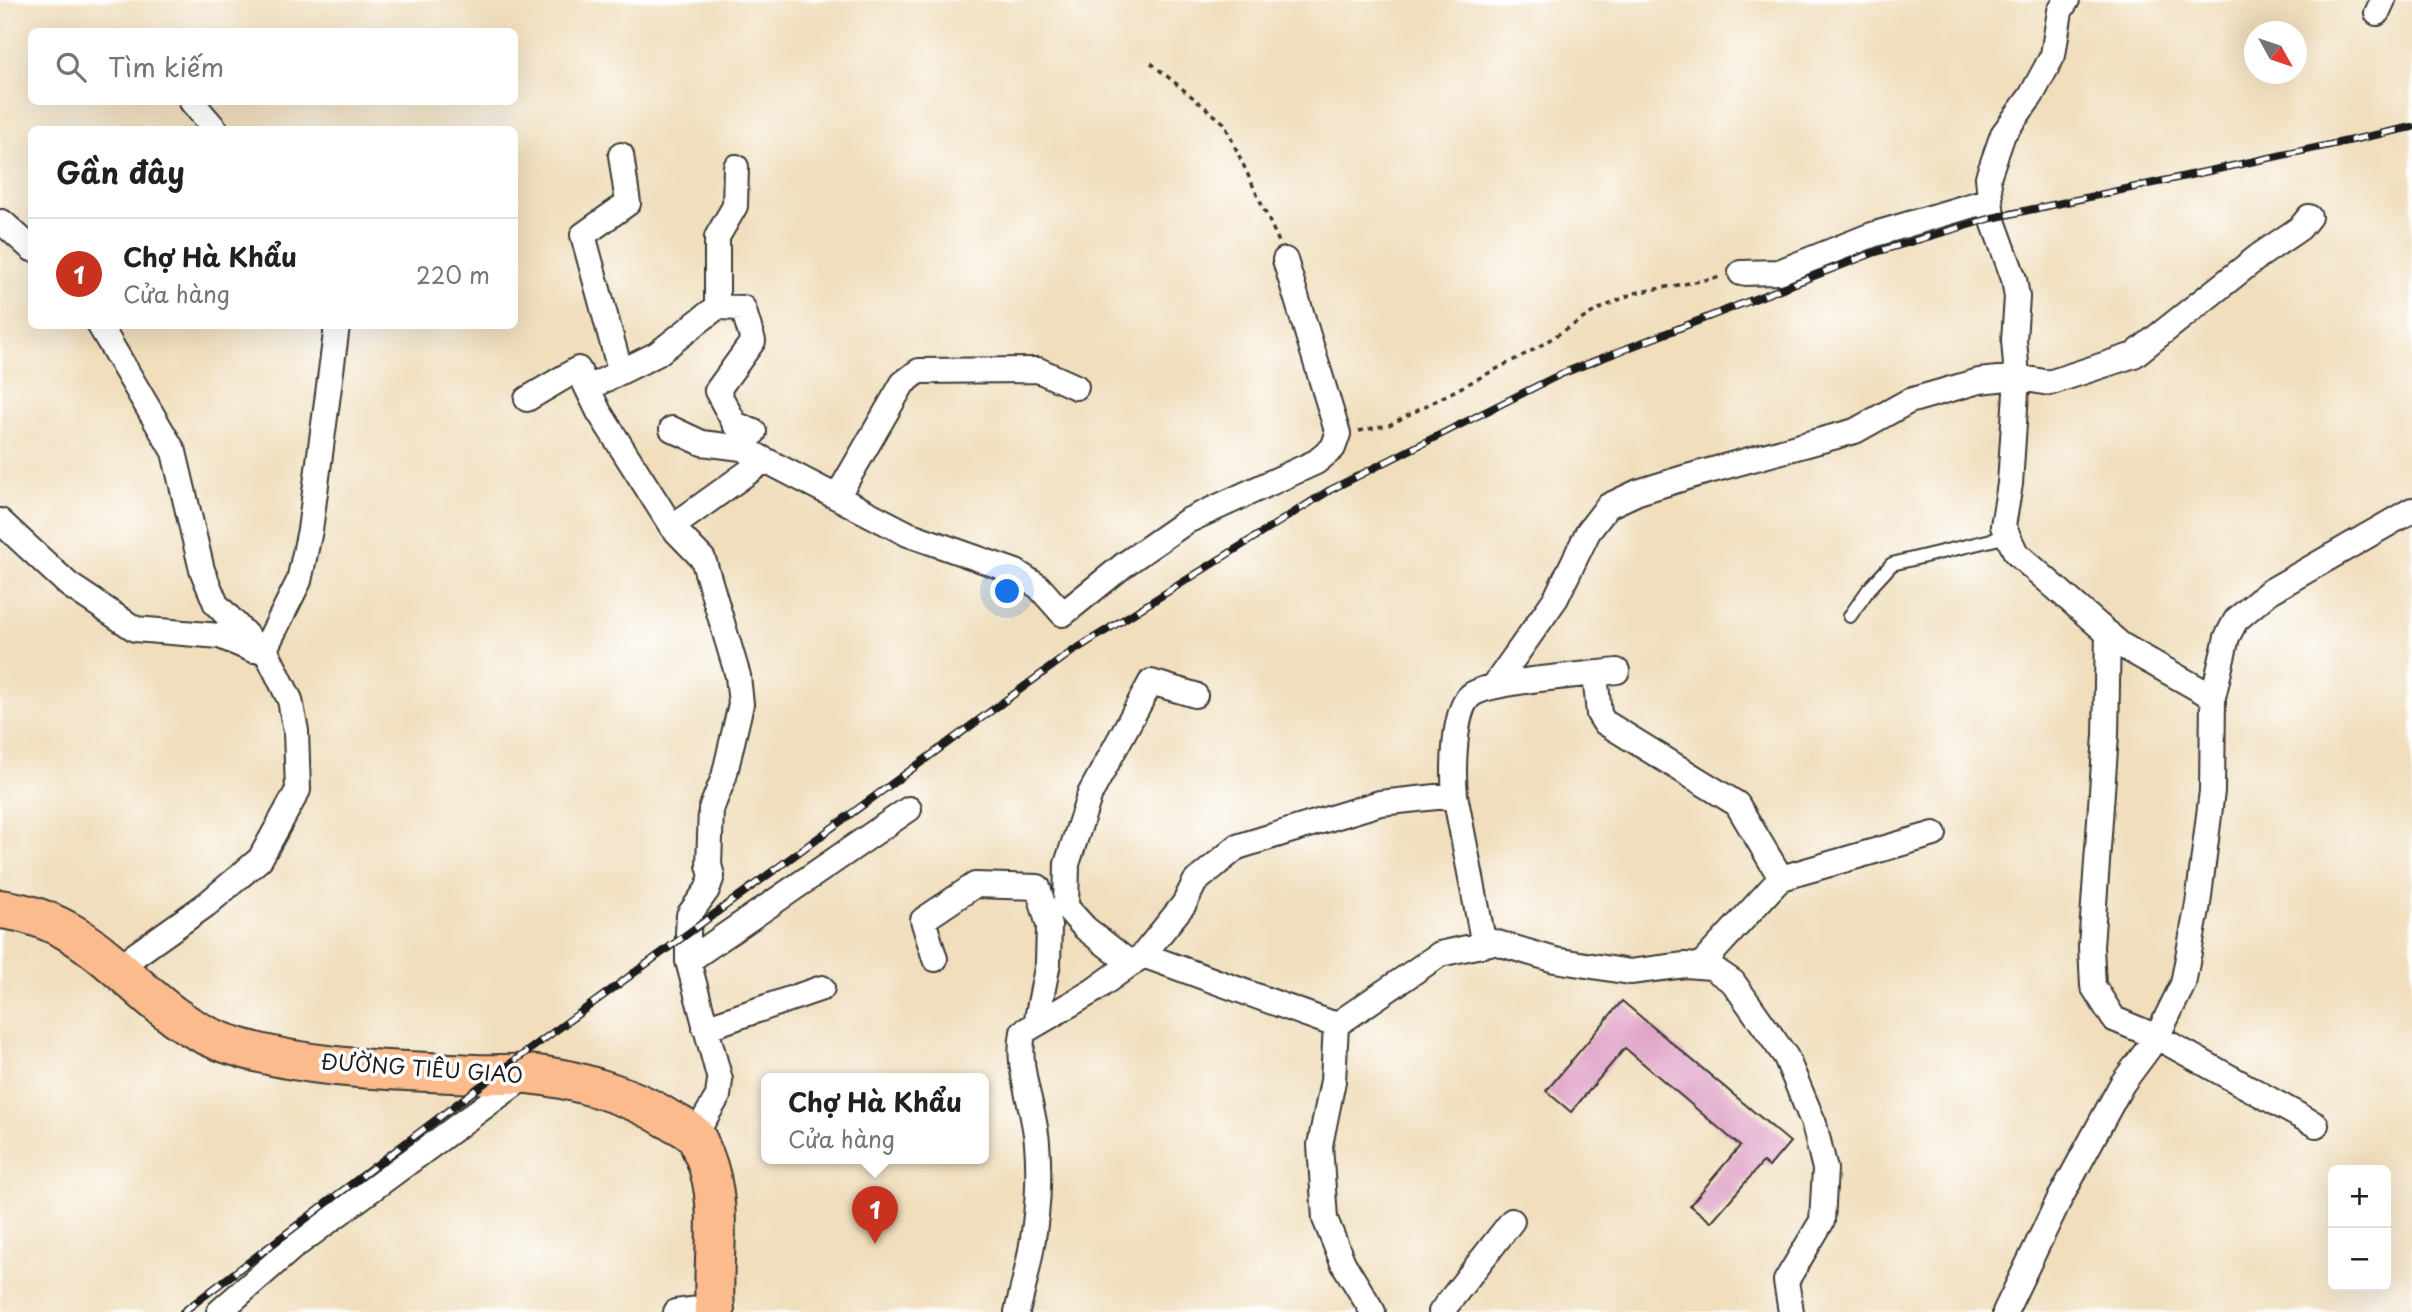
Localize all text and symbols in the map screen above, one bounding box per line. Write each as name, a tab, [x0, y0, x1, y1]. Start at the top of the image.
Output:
north arrow	[2244, 21, 2307, 84]
search box	[28, 28, 518, 105]
text: Tìm kiếm	[108, 47, 224, 86]
icon: search	[52, 48, 90, 86]
text: Gần đây	[56, 149, 185, 194]
text: Chợ Hà Khẩu	[123, 237, 297, 276]
text: 1	[74, 257, 85, 292]
text: 220 m	[416, 257, 490, 292]
text: Cửa hàng	[123, 276, 230, 311]
your location	[990, 574, 1024, 608]
street label: ĐƯỜNG TIÊU GIAO	[320, 1044, 524, 1090]
popup	[761, 1073, 989, 1164]
text: Chợ Hà Khẩu	[788, 1082, 962, 1121]
text: Cửa hàng	[788, 1121, 895, 1156]
map controls	[2328, 1165, 2391, 1291]
button: +	[2328, 1165, 2391, 1228]
pin: 1	[852, 1186, 898, 1244]
button: −	[2328, 1228, 2391, 1291]

